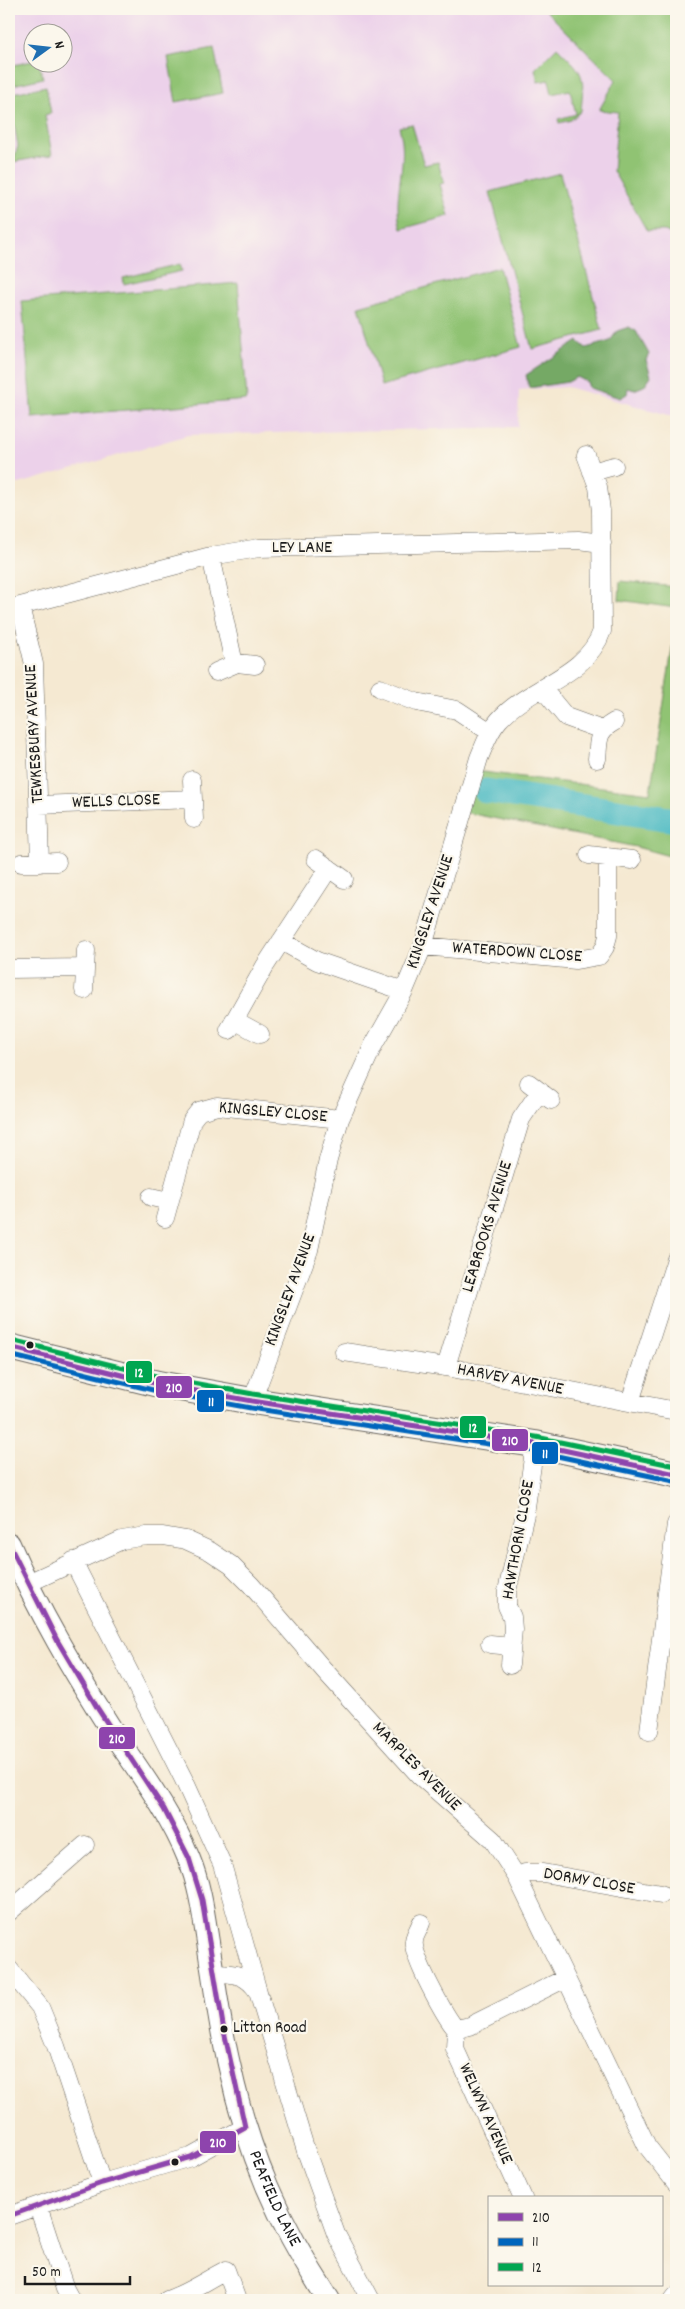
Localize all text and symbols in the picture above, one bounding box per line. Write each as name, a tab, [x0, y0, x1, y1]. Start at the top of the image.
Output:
north arrow	[22, 22, 72, 72]
text: N	[48, 39, 69, 51]
street label: LEY LANE	[272, 536, 332, 561]
street label: TEWKESBURY AVENUE	[19, 664, 51, 804]
street label: WELLS CLOSE	[72, 788, 160, 816]
street label: KINGSLEY AVENUE	[401, 852, 461, 972]
street label: WATERDOWN CLOSE	[451, 936, 583, 970]
street label: KINGSLEY CLOSE	[218, 1096, 328, 1130]
street label: LEABROOKS AVENUE	[456, 1158, 520, 1296]
street label: KINGSLEY AVENUE	[259, 1230, 323, 1350]
unlabelled marker	[25, 1340, 35, 1350]
street label: HARVEY AVENUE	[455, 1357, 565, 1403]
line badge: 12	[125, 1360, 153, 1384]
text: 12	[134, 1364, 144, 1384]
line badge: 210	[155, 1375, 193, 1399]
text: 210	[166, 1379, 182, 1399]
line badge: 11	[196, 1389, 225, 1413]
text: 11	[208, 1393, 214, 1413]
line badge: 12	[459, 1415, 487, 1439]
text: 12	[468, 1419, 478, 1439]
line badge: 210	[491, 1428, 529, 1452]
text: 210	[502, 1432, 518, 1452]
line badge: 11	[531, 1441, 559, 1465]
text: 11	[542, 1445, 548, 1465]
street label: HAWTHORN CLOSE	[496, 1478, 542, 1602]
street label: MARPLES AVENUE	[366, 1717, 466, 1817]
line badge: 210	[98, 1726, 136, 1750]
text: 210	[109, 1730, 125, 1750]
street label: DORMY CLOSE	[541, 1862, 637, 1902]
place label: Litton Road	[233, 2017, 307, 2041]
marker: Litton Road	[219, 2024, 229, 2034]
street label: WELWYN AVENUE	[452, 2059, 518, 2169]
line badge: 210	[199, 2130, 237, 2154]
text: 210	[210, 2134, 226, 2154]
street label: PEAFIELD LANE	[242, 2147, 307, 2251]
unlabelled marker	[170, 2157, 180, 2167]
legend	[488, 2196, 662, 2286]
text: 210	[532, 2208, 550, 2230]
text: 11	[532, 2232, 539, 2254]
scale bar	[25, 2254, 130, 2286]
text: 12	[532, 2258, 542, 2280]
text: 50 m	[32, 2262, 61, 2284]

